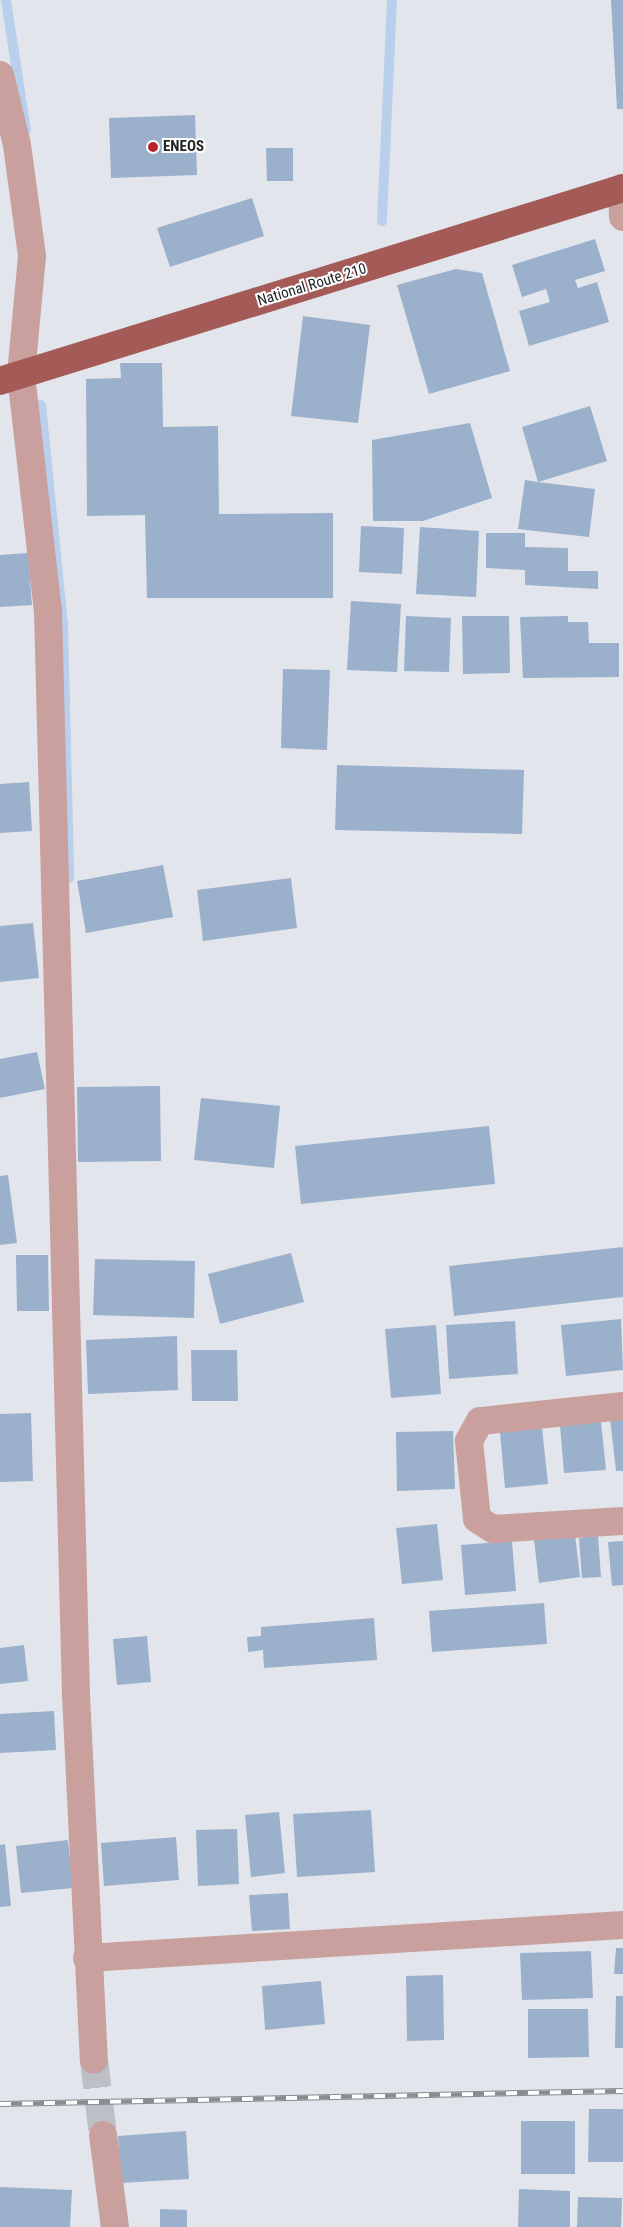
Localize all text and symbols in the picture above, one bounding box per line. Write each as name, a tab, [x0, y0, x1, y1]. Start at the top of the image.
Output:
place label: ENEOS	[163, 138, 204, 156]
marker: ENEOS	[147, 141, 159, 153]
street label: National Route 210	[255, 260, 369, 310]

